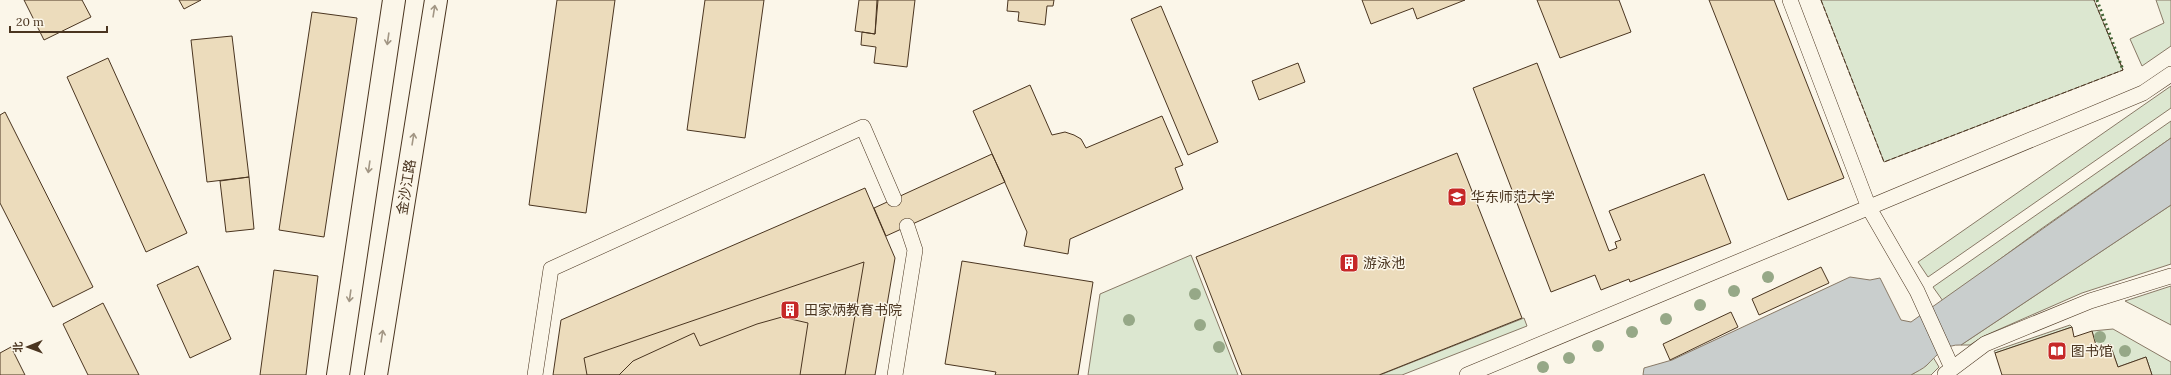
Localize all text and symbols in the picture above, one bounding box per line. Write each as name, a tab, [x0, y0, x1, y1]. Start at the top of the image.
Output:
one-way arrow	[430, 5, 438, 18]
scale bar	[10, 8, 107, 34]
text: 20 m	[16, 14, 44, 29]
one-way arrow	[384, 32, 392, 45]
one-way arrow	[409, 133, 417, 146]
street label: 金沙江路	[393, 158, 419, 216]
one-way arrow	[365, 160, 373, 173]
school or university icon: 华东师范大学	[1446, 186, 1468, 208]
place label: 华东师范大学	[1471, 188, 1555, 206]
building icon: 游泳池	[1338, 252, 1360, 274]
place label: 游泳池	[1363, 254, 1405, 272]
one-way arrow	[346, 289, 354, 302]
building icon: 田家炳教育书院	[779, 299, 801, 321]
place label: 田家炳教育书院	[804, 301, 902, 319]
north arrow	[8, 327, 48, 367]
one-way arrow	[378, 330, 386, 343]
library icon: 图书馆	[2046, 340, 2068, 362]
text: 北	[11, 342, 25, 353]
place label: 图书馆	[2071, 342, 2113, 360]

